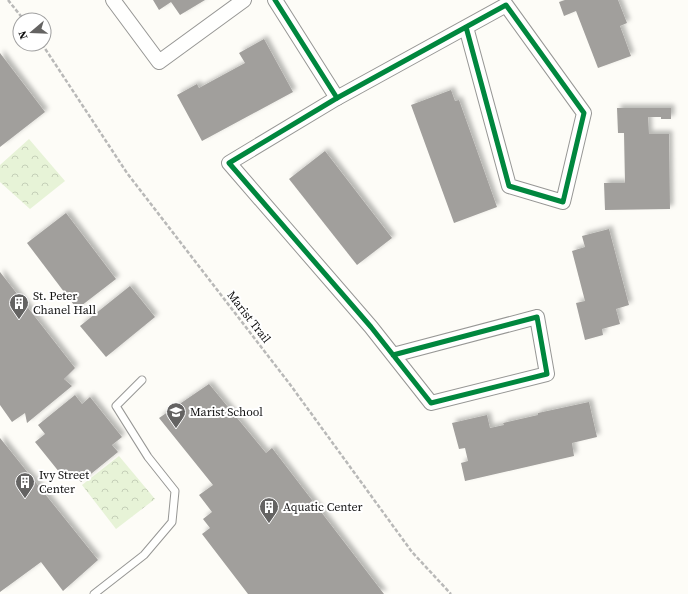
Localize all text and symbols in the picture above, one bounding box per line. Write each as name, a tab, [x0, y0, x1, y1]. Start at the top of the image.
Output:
north arrow	[12, 12, 52, 52]
text: N	[15, 29, 31, 41]
place label: St. Peter Chanel Hall	[33, 288, 96, 318]
street label: Marist Trail	[224, 288, 275, 347]
building icon: St. Peter Chanel Hall	[8, 292, 30, 320]
school or university icon: Marist School	[165, 401, 187, 429]
place label: Marist School	[190, 404, 263, 420]
place label: Ivy Street Center	[39, 467, 89, 497]
building icon: Ivy Street Center	[14, 471, 36, 499]
building icon: Aquatic Center	[258, 496, 280, 524]
place label: Aquatic Center	[283, 499, 363, 515]

